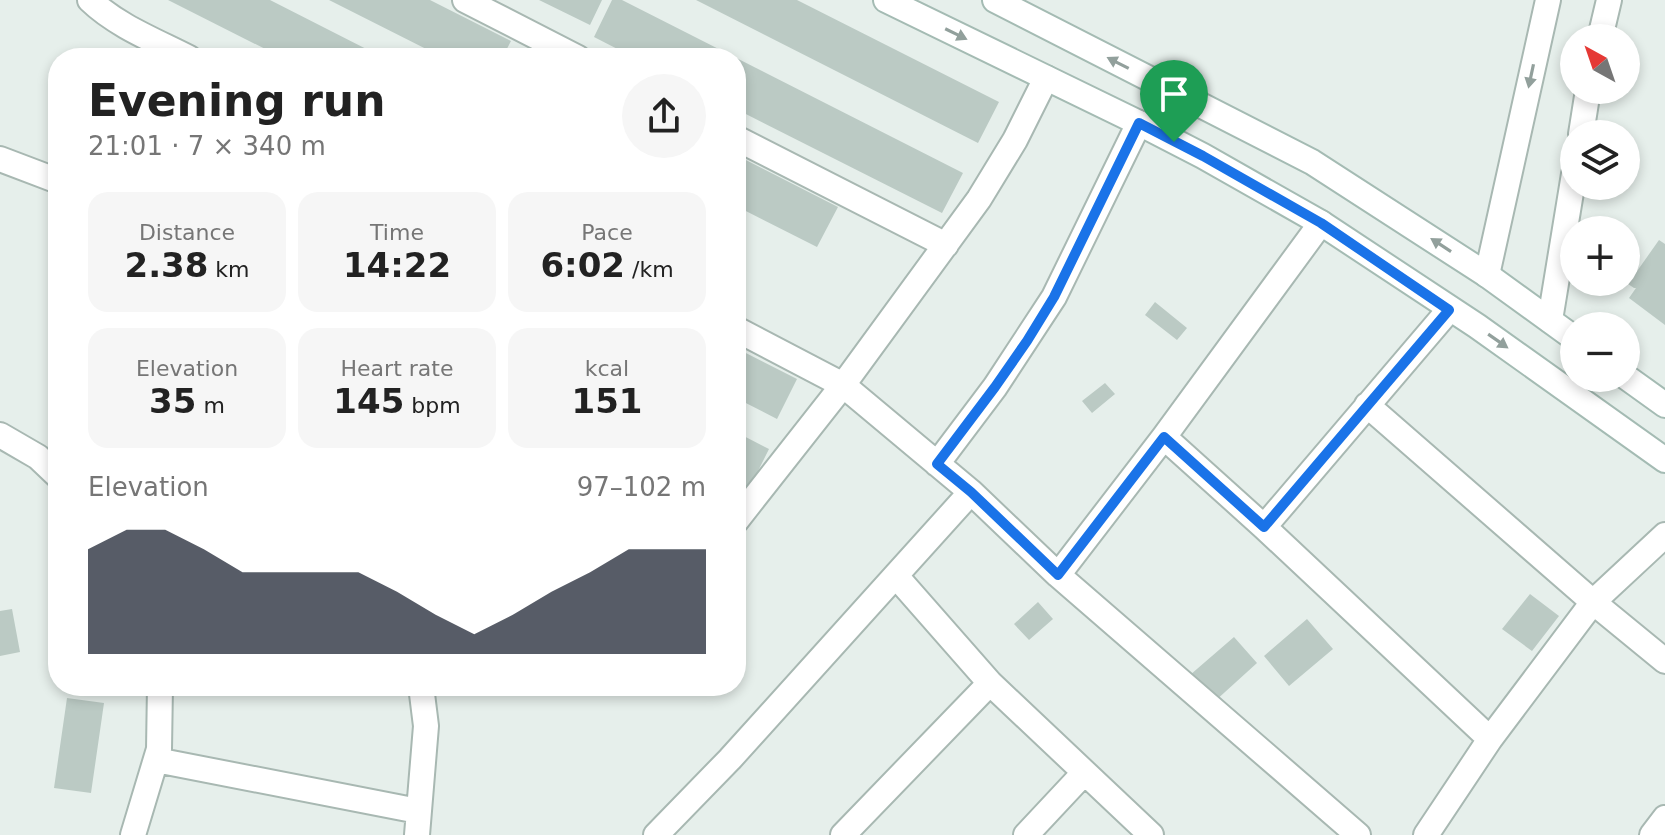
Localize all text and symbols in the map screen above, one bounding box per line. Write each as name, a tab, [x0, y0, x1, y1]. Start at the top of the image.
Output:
north arrow	[1560, 24, 1640, 104]
map controls	[1560, 24, 1640, 392]
one-way arrow	[944, 27, 967, 41]
one-way arrow	[1106, 56, 1129, 69]
pin	[1140, 60, 1208, 142]
one-way arrow	[1524, 64, 1537, 89]
icon: arrive	[1152, 72, 1196, 116]
button: share	[622, 74, 706, 158]
text: Evening run	[88, 75, 385, 126]
button: layers	[1560, 120, 1640, 200]
text: 21:01 · 7 × 340 m	[88, 131, 326, 161]
button: +	[1560, 216, 1640, 296]
text: Distance	[139, 220, 235, 245]
text: Time	[370, 220, 424, 245]
text: Pace	[581, 220, 633, 245]
one-way arrow	[1431, 238, 1452, 253]
text: 2.38	[124, 245, 208, 285]
text: 14:22	[343, 245, 451, 285]
text: 6:02	[540, 245, 625, 285]
text: km	[208, 257, 250, 282]
text: /km	[625, 257, 674, 282]
button: −	[1560, 312, 1640, 392]
one-way arrow	[1487, 333, 1508, 348]
text: Elevation	[136, 356, 238, 381]
text: Heart rate	[341, 356, 453, 381]
text: kcal	[585, 356, 629, 381]
text: 35	[149, 381, 196, 421]
text: 145	[333, 381, 404, 421]
text: 151	[572, 381, 642, 421]
text: m	[196, 393, 225, 418]
text: bpm	[404, 393, 461, 418]
text: Elevation	[88, 472, 209, 502]
text: 97–102 m	[577, 472, 706, 502]

